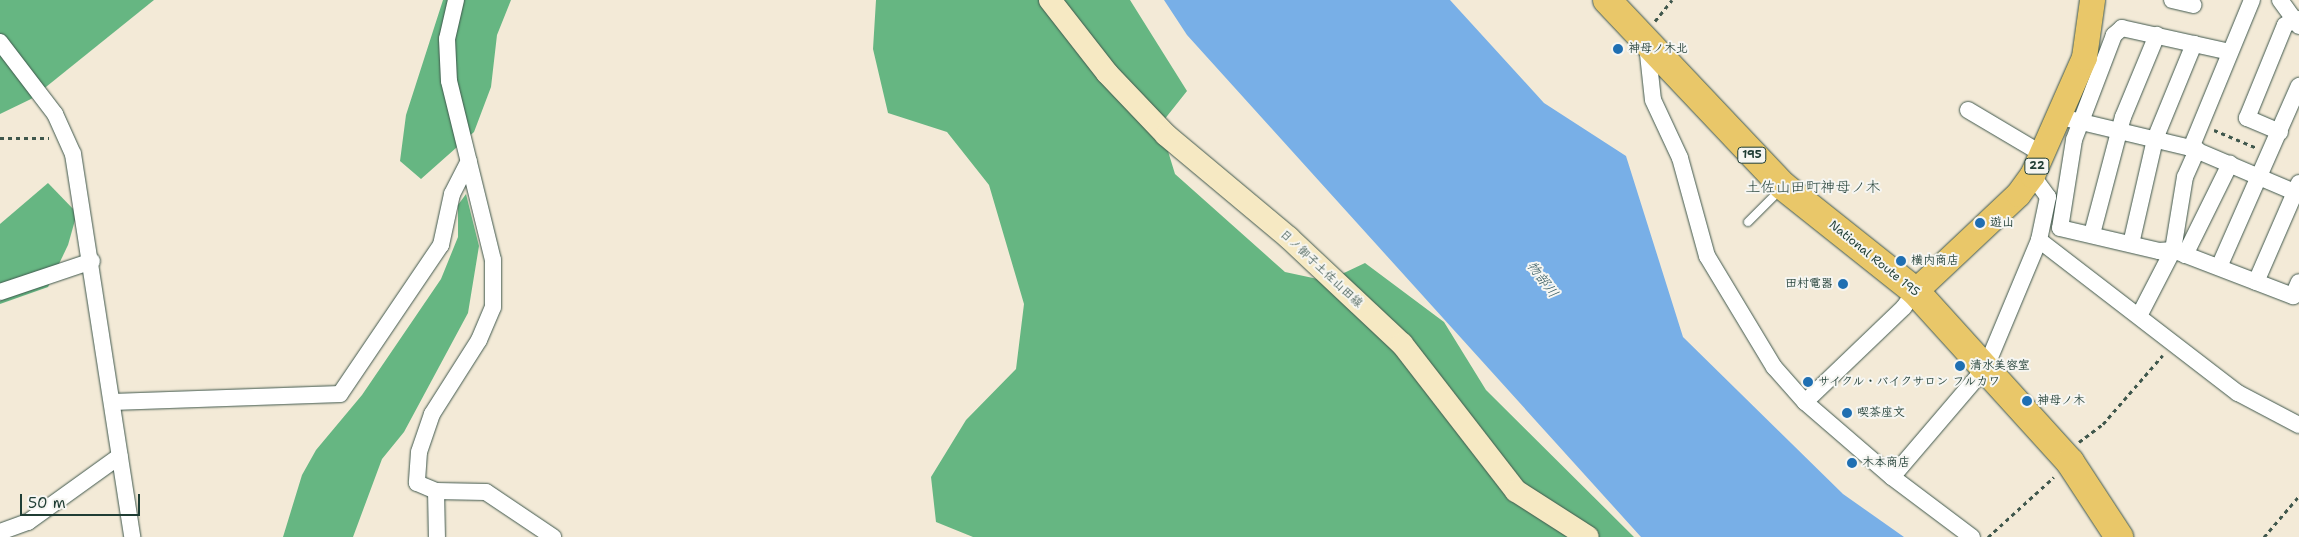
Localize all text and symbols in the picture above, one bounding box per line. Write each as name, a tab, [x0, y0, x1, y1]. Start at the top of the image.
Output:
place label: 神母ノ木北	[1628, 42, 1688, 56]
marker: 神母ノ木北	[1612, 43, 1624, 55]
road number: 195	[1737, 146, 1767, 164]
road number: 22	[2023, 158, 2051, 175]
district label: 土佐山田町神母ノ木	[1746, 179, 1880, 197]
place label: 遊山	[1990, 216, 2014, 230]
marker: 遊山	[1974, 217, 1986, 229]
street label: National Route 195	[1826, 218, 1922, 300]
street label: 日ノ御子土佐山田線	[1277, 227, 1365, 311]
place label: 横内商店	[1911, 254, 1959, 268]
marker: 横内商店	[1895, 255, 1907, 267]
water label: 物部川	[1524, 257, 1562, 301]
place label: 田村電器	[1785, 277, 1833, 291]
marker: 田村電器	[1837, 278, 1849, 290]
place label: 清水美容室	[1970, 359, 2030, 373]
marker: 清水美容室	[1954, 360, 1966, 372]
place label: サイクル・バイクサロン フルカワ	[1818, 375, 2002, 389]
marker: サイクル・バイクサロン フルカワ	[1802, 376, 1814, 388]
place label: 神母ノ木	[2037, 394, 2085, 408]
marker: 神母ノ木	[2021, 395, 2033, 407]
place label: 喫茶座文	[1857, 406, 1905, 420]
marker: 喫茶座文	[1841, 407, 1853, 419]
place label: 木本商店	[1862, 456, 1910, 470]
marker: 木本商店	[1846, 457, 1858, 469]
scale bar	[22, 484, 142, 516]
text: 50 m	[28, 493, 66, 513]

